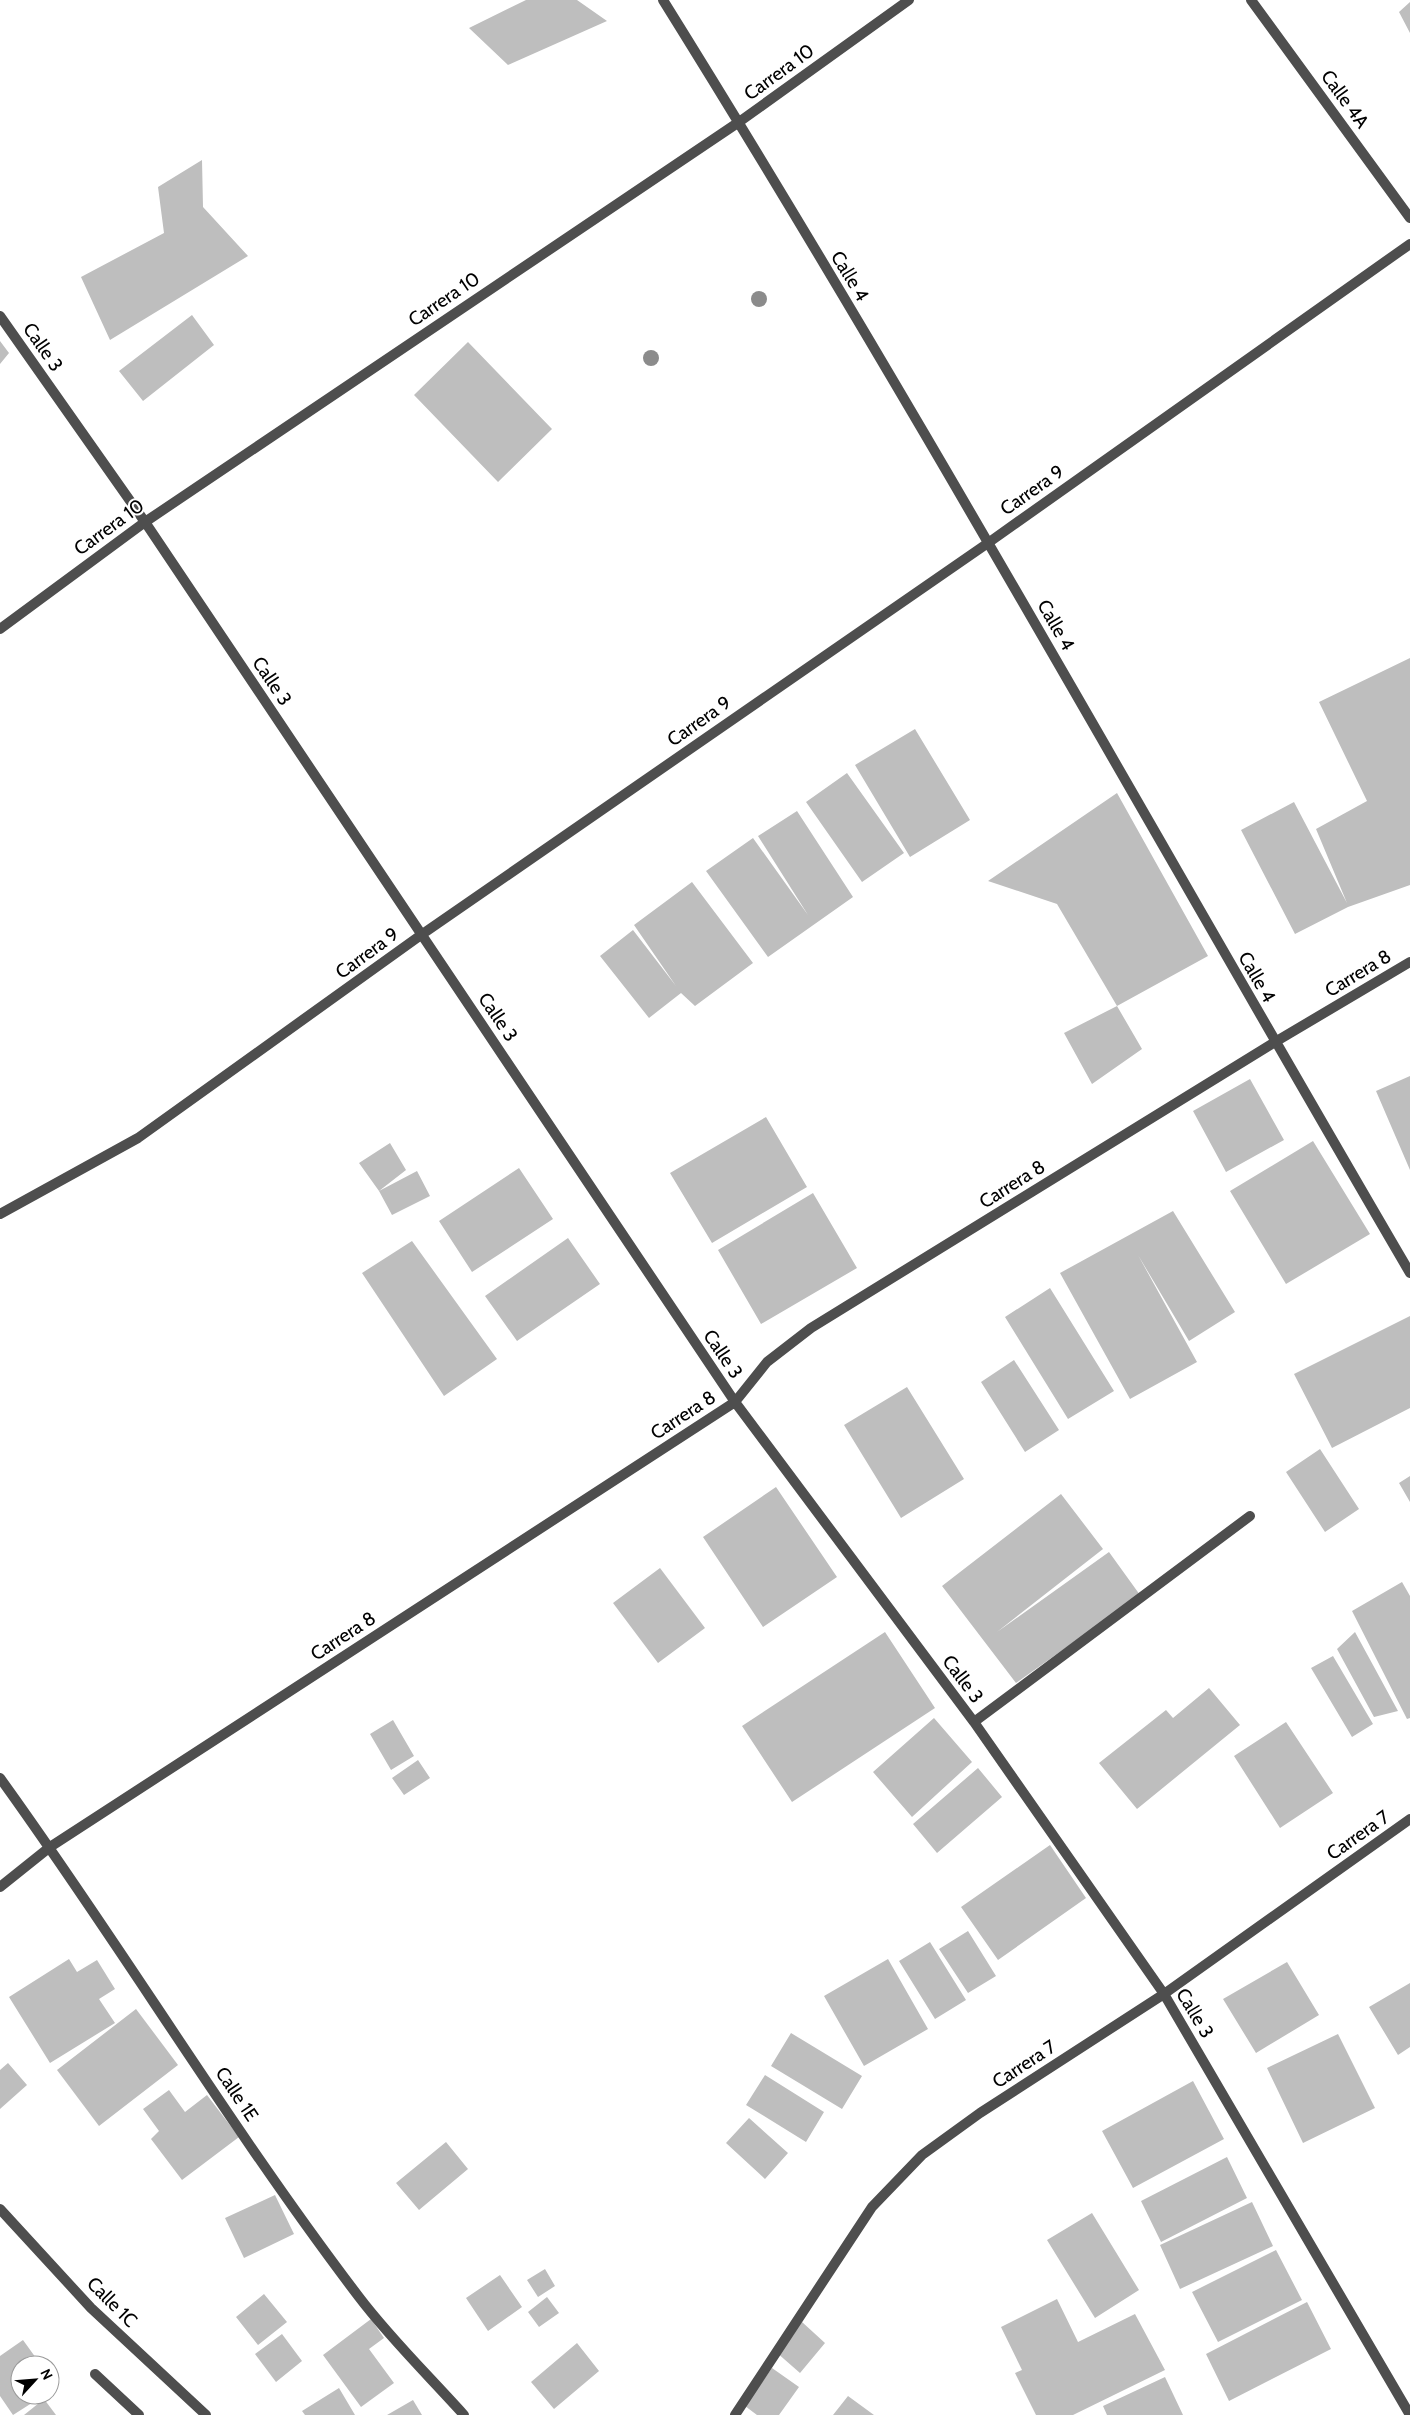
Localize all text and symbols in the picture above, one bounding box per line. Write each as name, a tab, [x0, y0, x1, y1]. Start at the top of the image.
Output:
street label: Carrera 10	[739, 39, 819, 105]
street label: Calle 4A	[1316, 65, 1374, 133]
street label: Calle 4	[826, 247, 874, 305]
street label: Carrera 10	[404, 267, 484, 331]
street label: Calle 3	[18, 318, 68, 376]
street label: Carrera 9	[996, 460, 1068, 520]
street label: Carrera 10	[69, 494, 149, 560]
street label: Calle 4	[1032, 596, 1080, 654]
street label: Calle 3	[247, 652, 297, 710]
street label: Carrera 9	[663, 691, 735, 751]
street label: Carrera 9	[331, 922, 403, 984]
street label: Carrera 8	[1321, 944, 1395, 1002]
street label: Calle 4	[1233, 948, 1281, 1006]
street label: Calle 3	[473, 988, 523, 1046]
street label: Carrera 8	[975, 1155, 1049, 1213]
street label: Calle 3	[698, 1325, 748, 1383]
street label: Carrera 8	[646, 1385, 720, 1445]
street label: Carrera 8	[306, 1606, 380, 1666]
street label: Calle 3	[938, 1651, 988, 1707]
street label: Carrera 7	[1322, 1805, 1394, 1865]
street label: Calle 3	[1171, 1984, 1219, 2042]
street label: Carrera 7	[988, 2035, 1060, 2093]
street label: Calle 1E	[211, 2063, 263, 2125]
street label: Calle 1C	[82, 2272, 142, 2332]
north arrow	[10, 2355, 60, 2405]
text: N	[36, 2366, 57, 2383]

